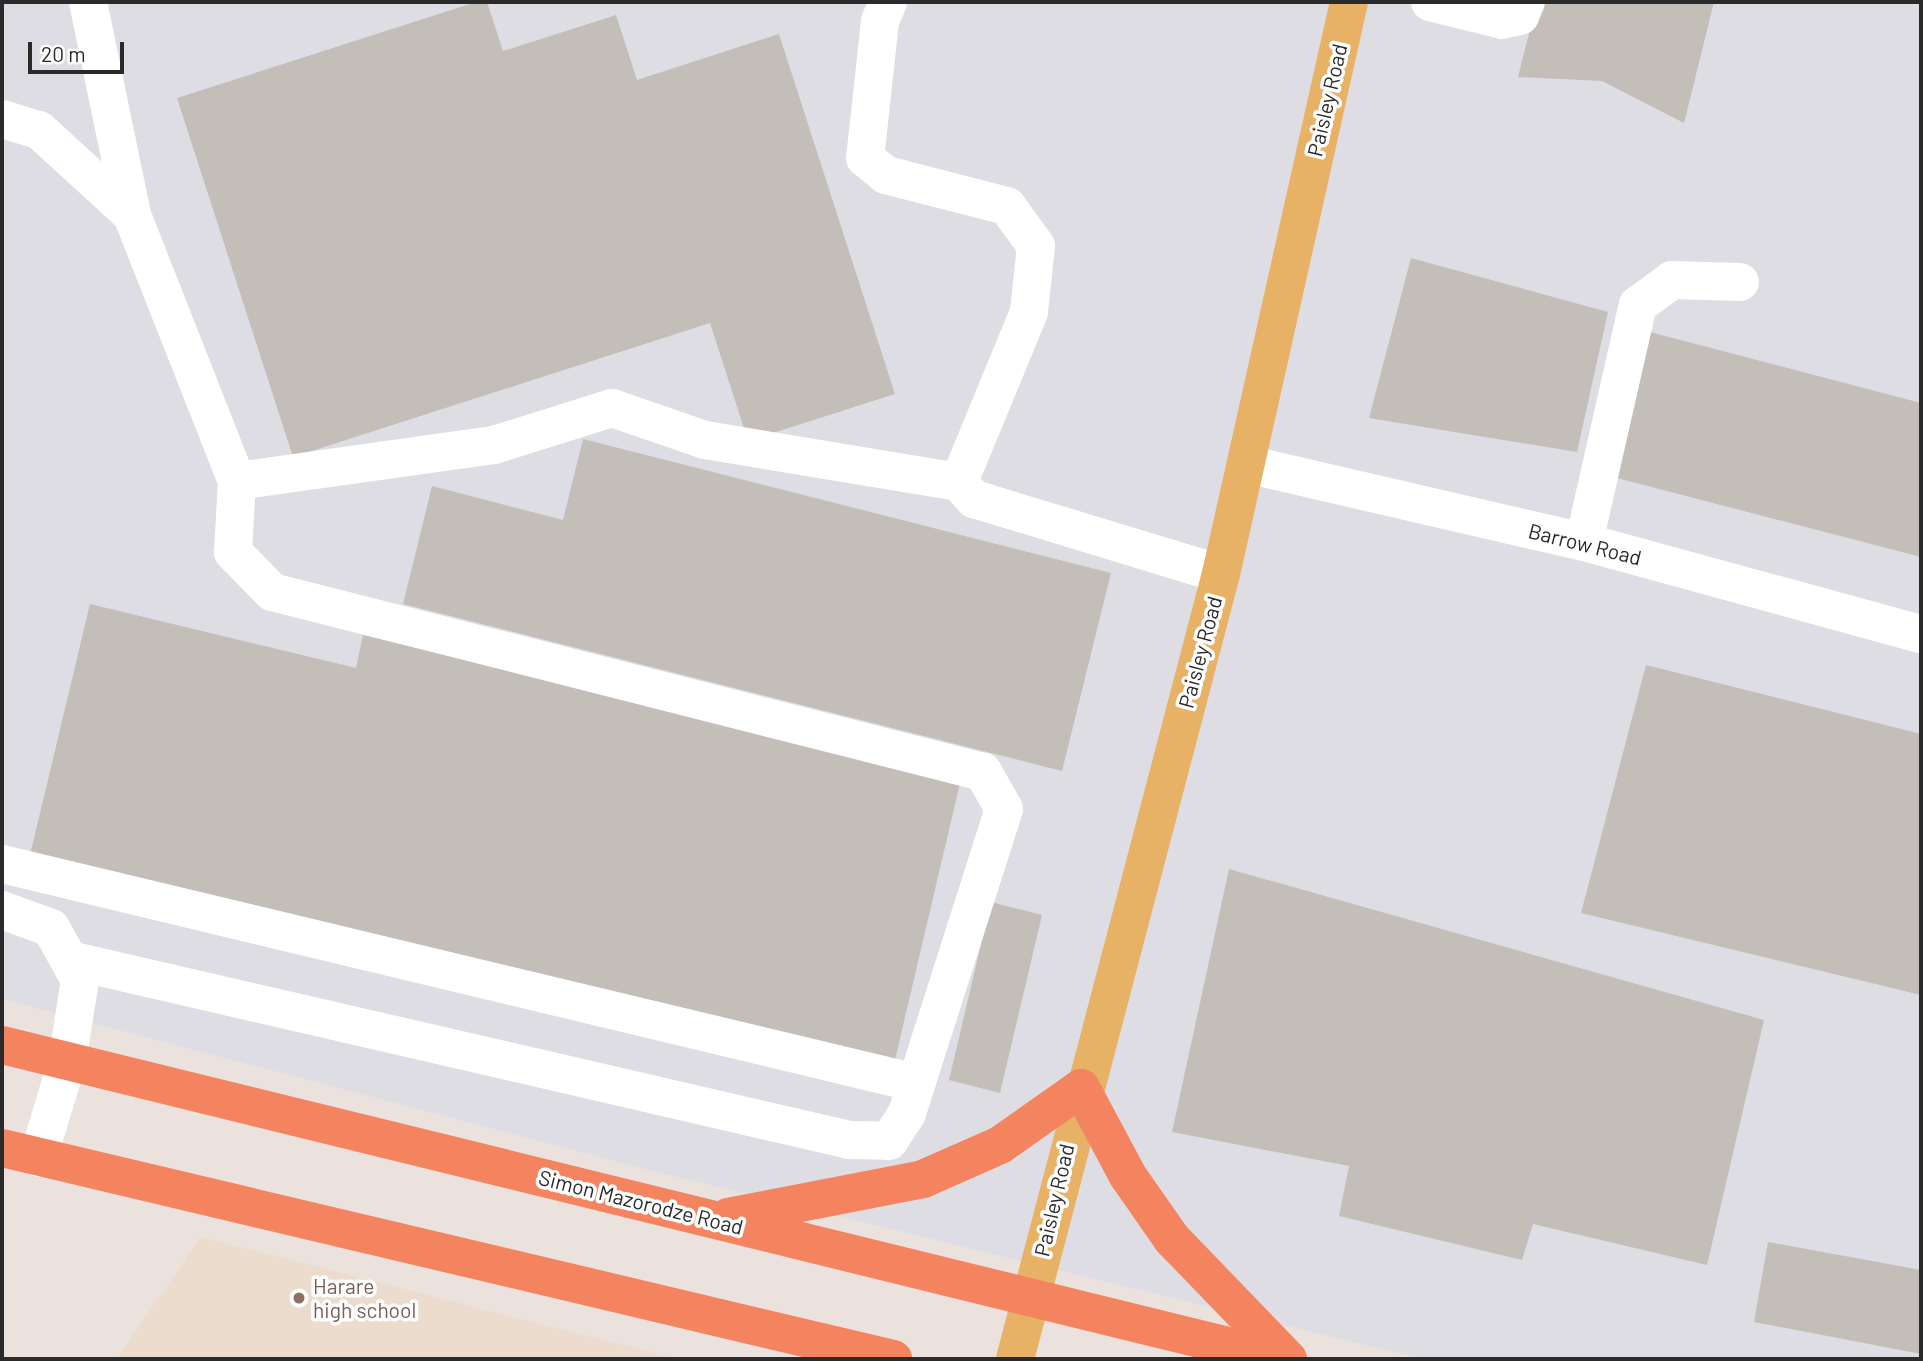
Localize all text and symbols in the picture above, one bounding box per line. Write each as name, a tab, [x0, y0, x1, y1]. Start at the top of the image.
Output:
scale bar	[32, 28, 128, 72]
text: 20 m	[41, 41, 86, 66]
street label: Paisley Road	[1302, 41, 1352, 159]
street label: Barrow Road	[1526, 518, 1644, 570]
street label: Paisley Road	[1173, 593, 1227, 711]
street label: Paisley Road	[1029, 1141, 1079, 1259]
street label: Simon Mazorodze Road	[536, 1164, 746, 1240]
place label: Harare high school	[313, 1273, 416, 1323]
marker: Harare high school	[291, 1290, 307, 1306]

